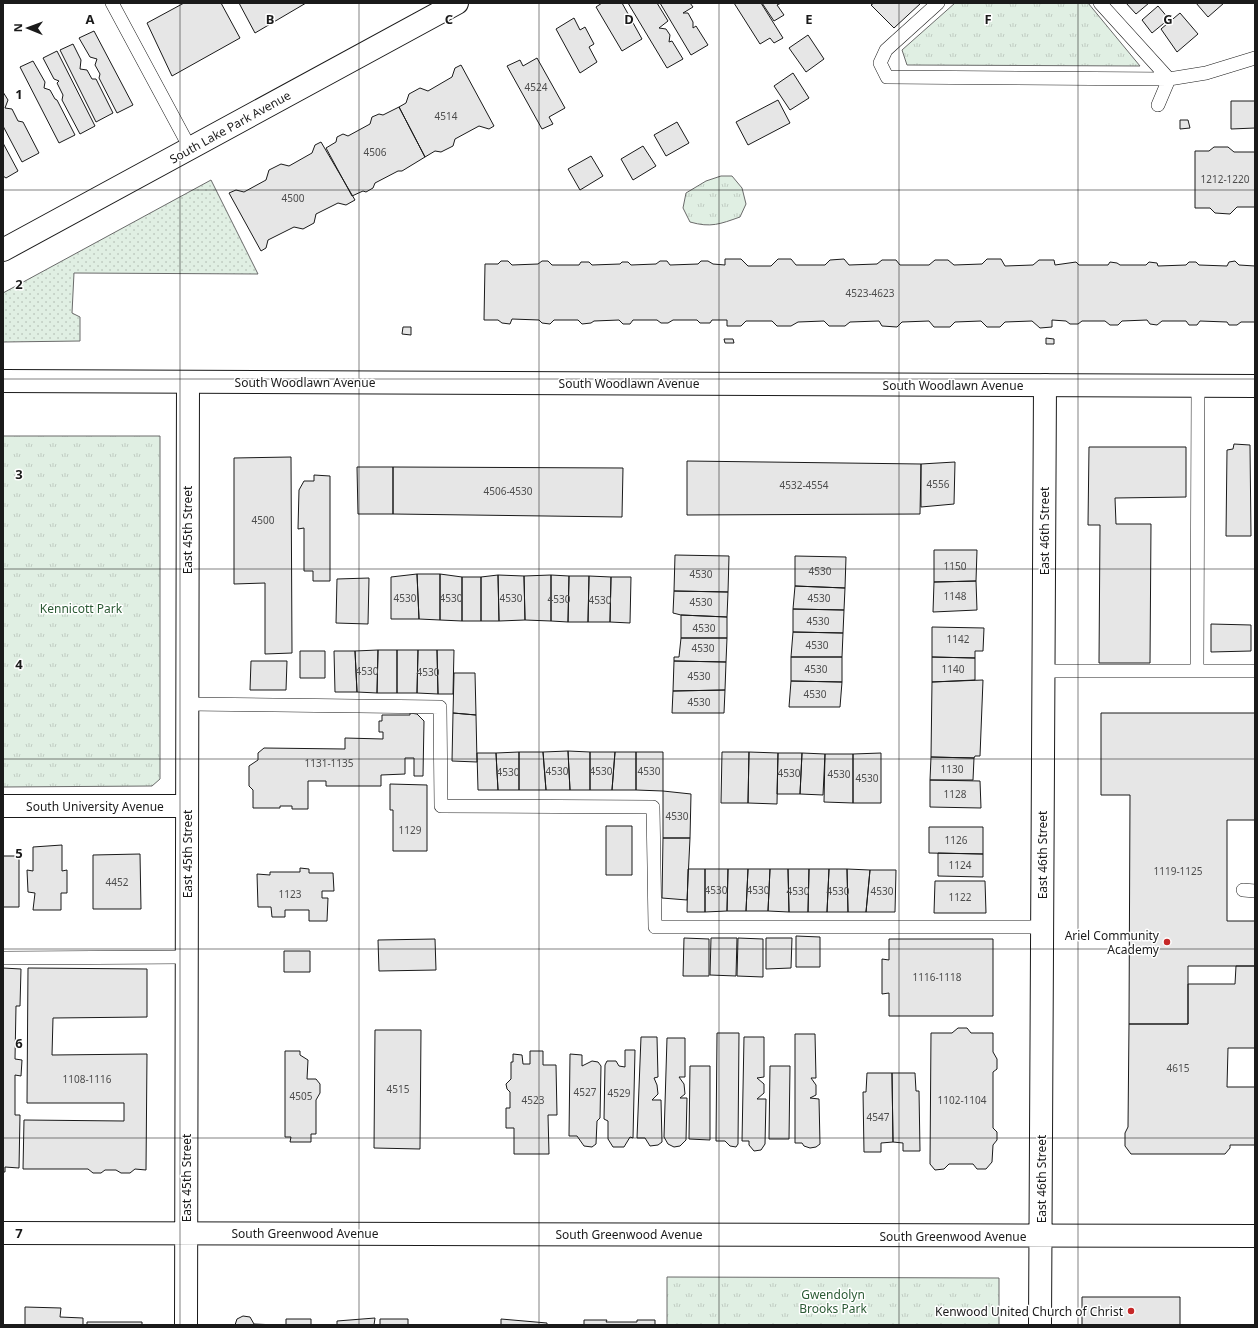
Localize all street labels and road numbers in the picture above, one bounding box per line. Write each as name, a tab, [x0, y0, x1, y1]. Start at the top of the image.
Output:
street label: South Lake Park Avenue	[166, 86, 294, 167]
street label: South Woodlawn Avenue	[235, 374, 376, 391]
street label: South Woodlawn Avenue	[559, 375, 700, 392]
street label: South Woodlawn Avenue	[883, 377, 1024, 394]
street label: East 45th Street	[179, 485, 196, 574]
street label: East 46th Street	[1036, 486, 1053, 575]
street label: South University Avenue	[26, 798, 164, 815]
street label: East 45th Street	[179, 809, 196, 898]
street label: East 46th Street	[1034, 810, 1051, 899]
street label: East 45th Street	[178, 1133, 195, 1222]
street label: East 46th Street	[1033, 1134, 1050, 1223]
street label: South Greenwood Avenue	[231, 1225, 379, 1242]
street label: South Greenwood Avenue	[555, 1226, 703, 1243]
street label: South Greenwood Avenue	[879, 1228, 1027, 1245]

